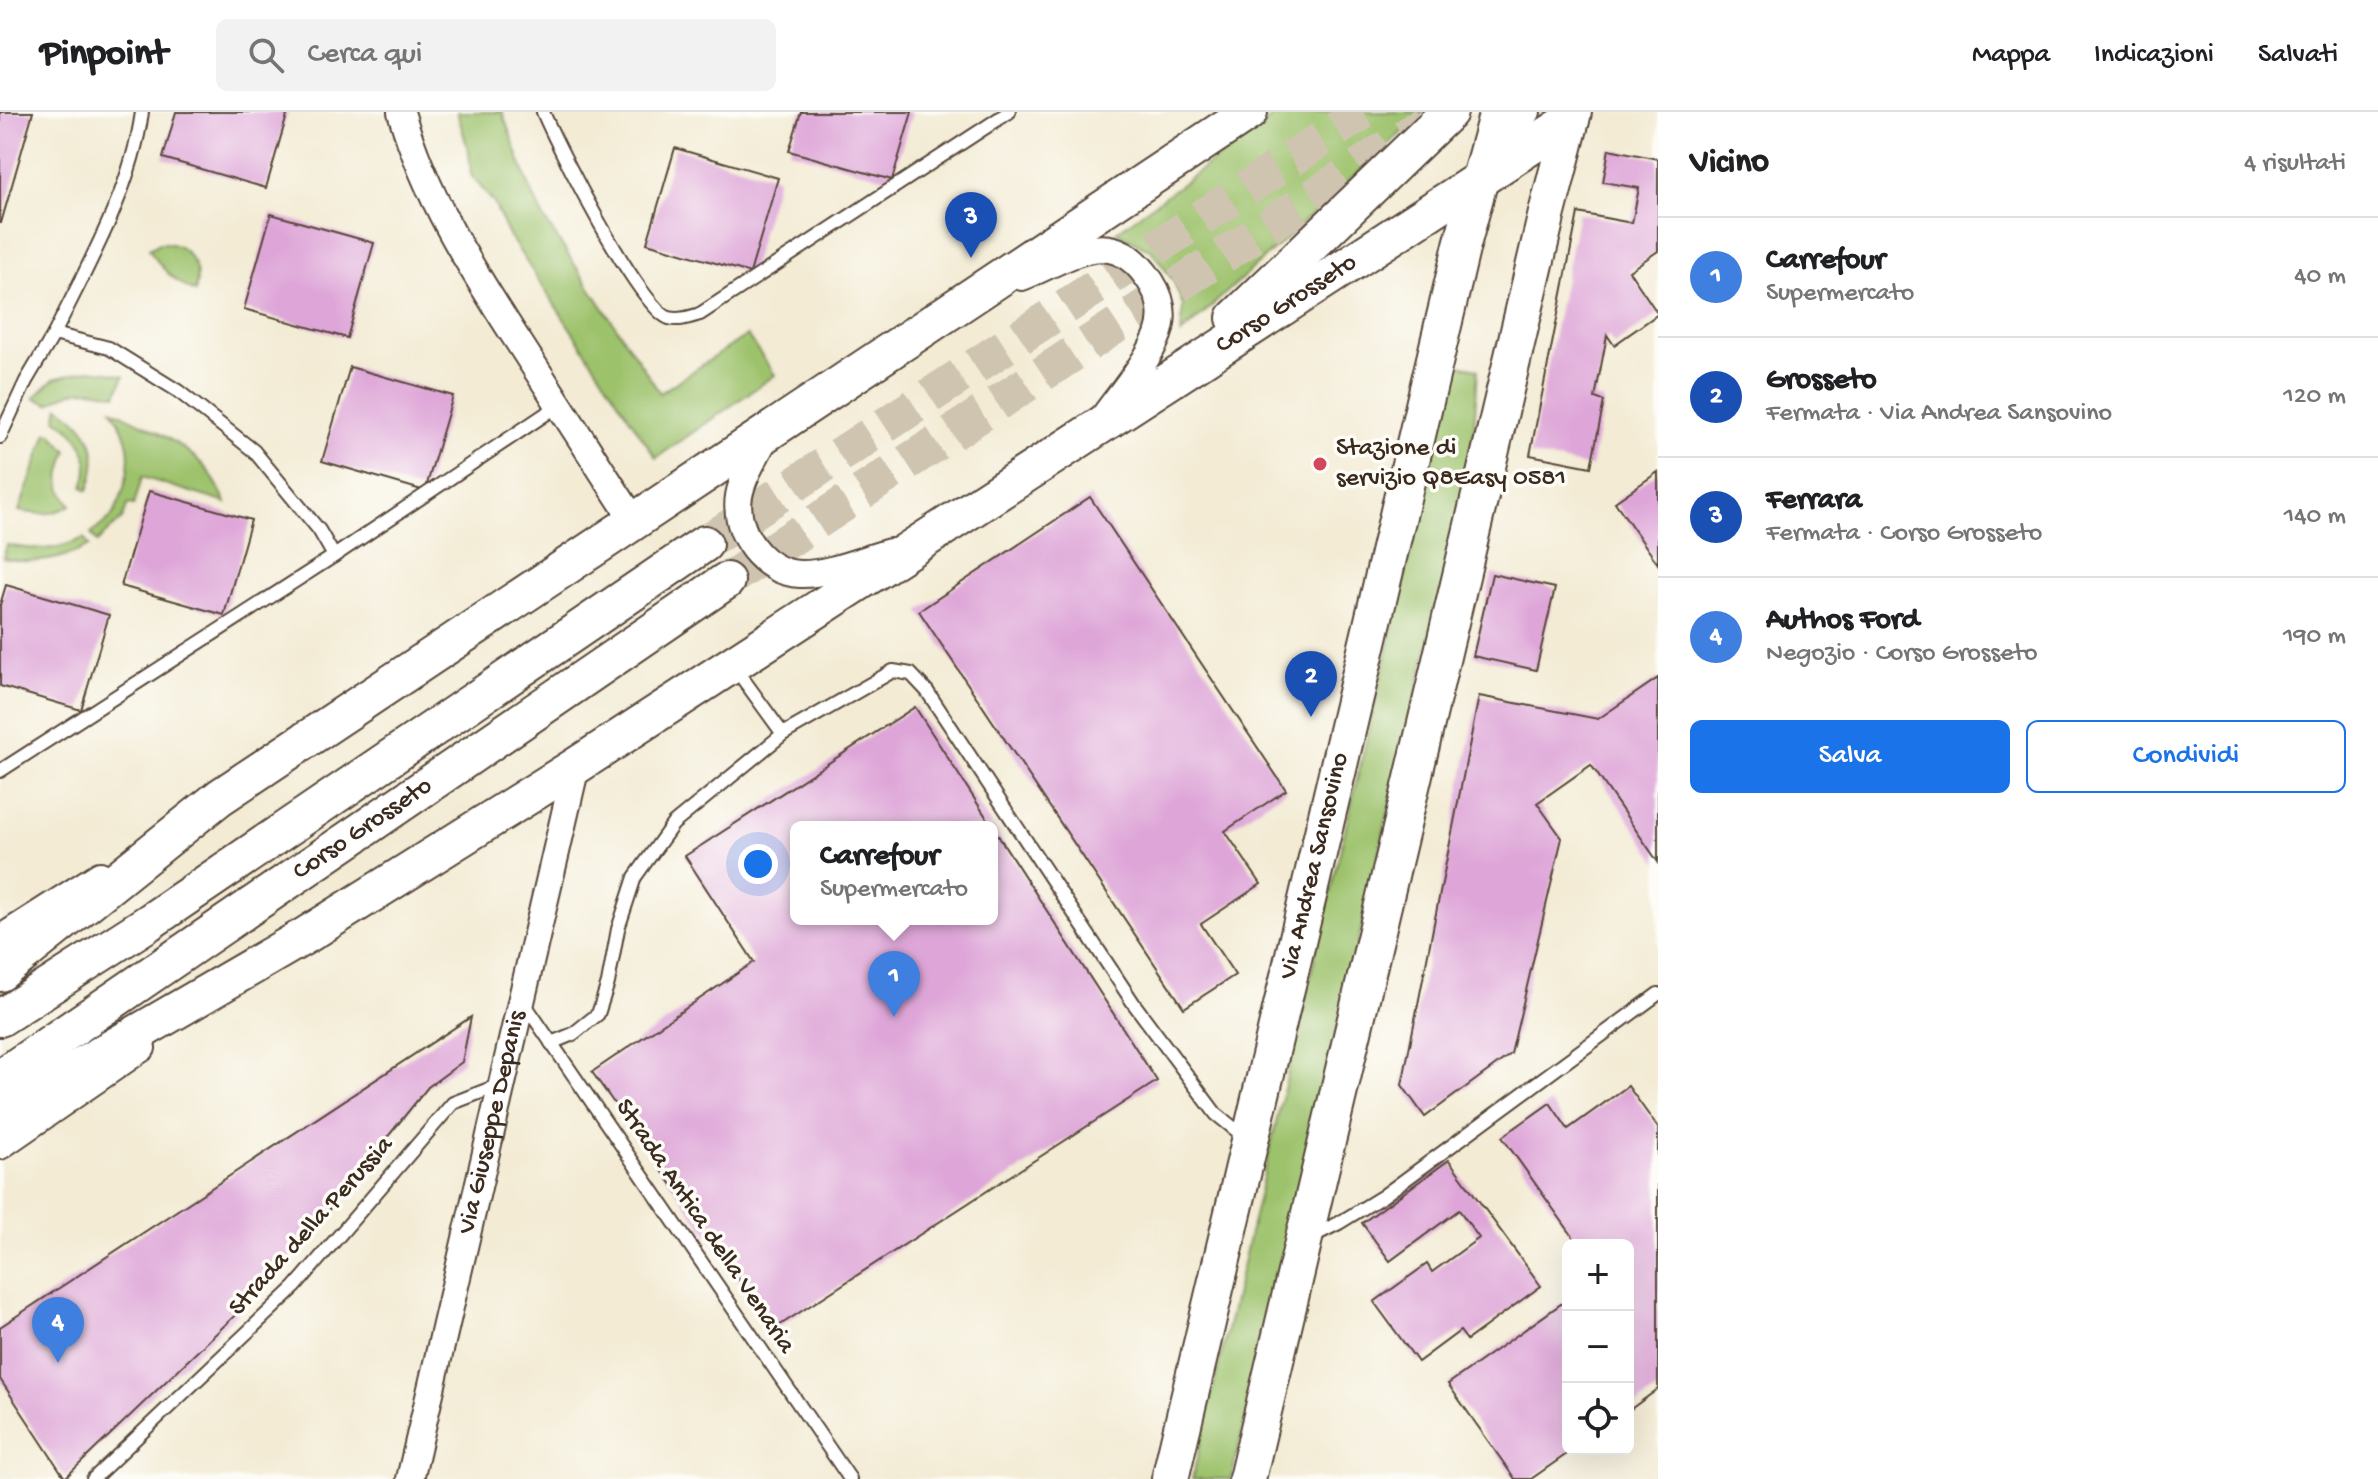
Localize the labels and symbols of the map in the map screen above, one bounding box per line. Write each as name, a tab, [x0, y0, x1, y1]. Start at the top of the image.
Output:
pin: 3	[945, 192, 997, 258]
street label: Corso Grosseto	[1210, 247, 1363, 362]
place label: Stazione di servizio Q8Easy 0581	[1336, 434, 1566, 495]
marker: Stazione di servizio Q8Easy 0581	[1311, 455, 1329, 473]
pin: 2	[1285, 651, 1337, 717]
street label: Via Andrea Sansovino	[1273, 750, 1357, 983]
street label: Corso Grosseto	[288, 771, 439, 888]
your location	[738, 844, 778, 884]
pin: 1	[868, 951, 920, 1017]
street label: Via Giuseppe Depanis	[452, 1006, 534, 1238]
street label: Strada Antica della Venaria	[607, 1094, 802, 1361]
street label: Strada della Perussia	[223, 1130, 402, 1323]
pin: 4	[32, 1297, 84, 1363]

